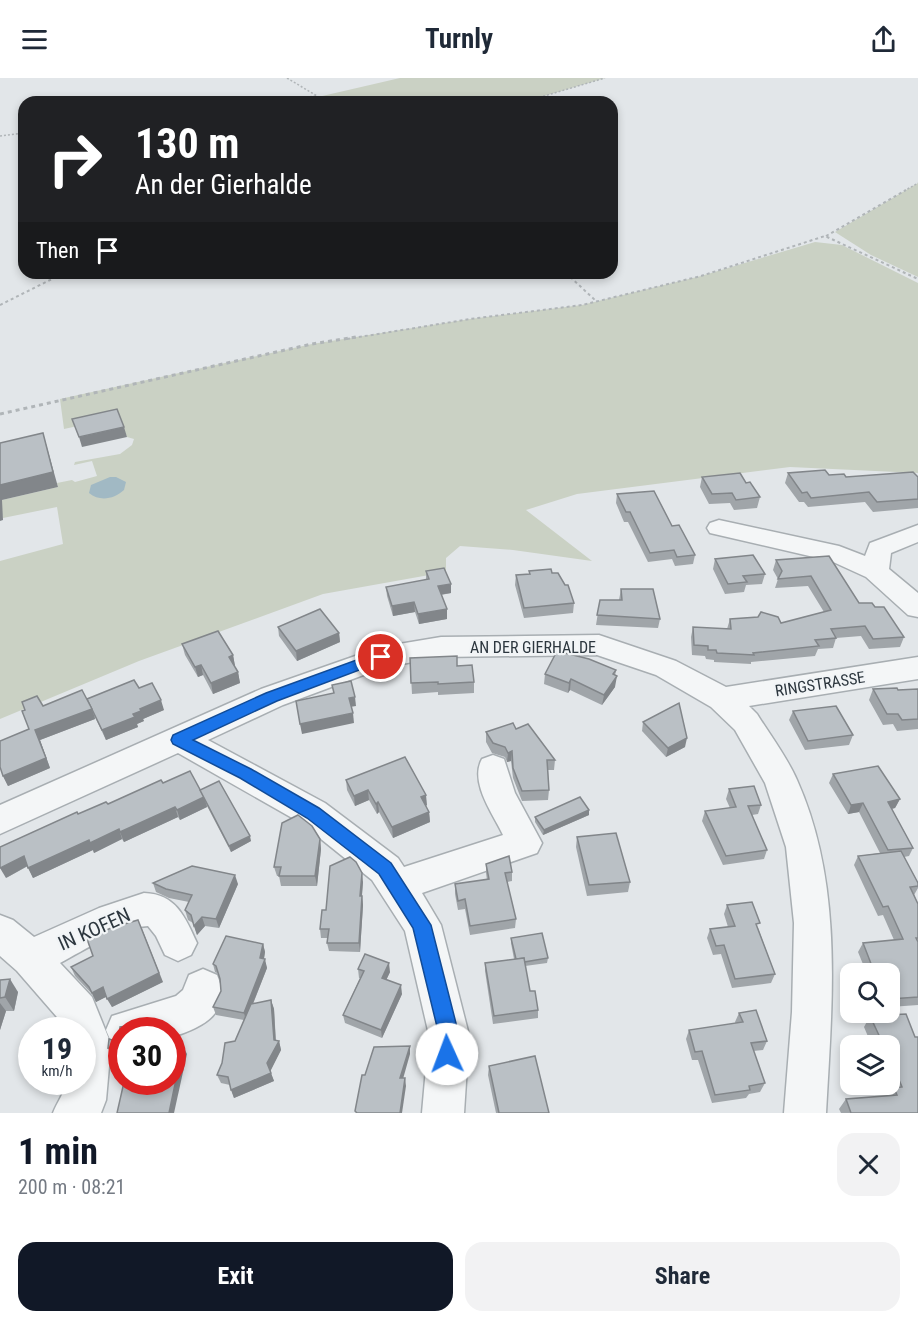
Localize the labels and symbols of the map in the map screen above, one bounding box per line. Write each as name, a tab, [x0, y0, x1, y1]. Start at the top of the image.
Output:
pin	[355, 631, 406, 682]
street label: AN DER GIERHALDE	[470, 638, 596, 657]
street label: RINGSTRASSE	[774, 668, 866, 700]
street label: IN KOFEN	[54, 902, 134, 956]
speed limit sign: 30	[108, 1017, 186, 1095]
position arrow	[415, 1022, 479, 1086]

